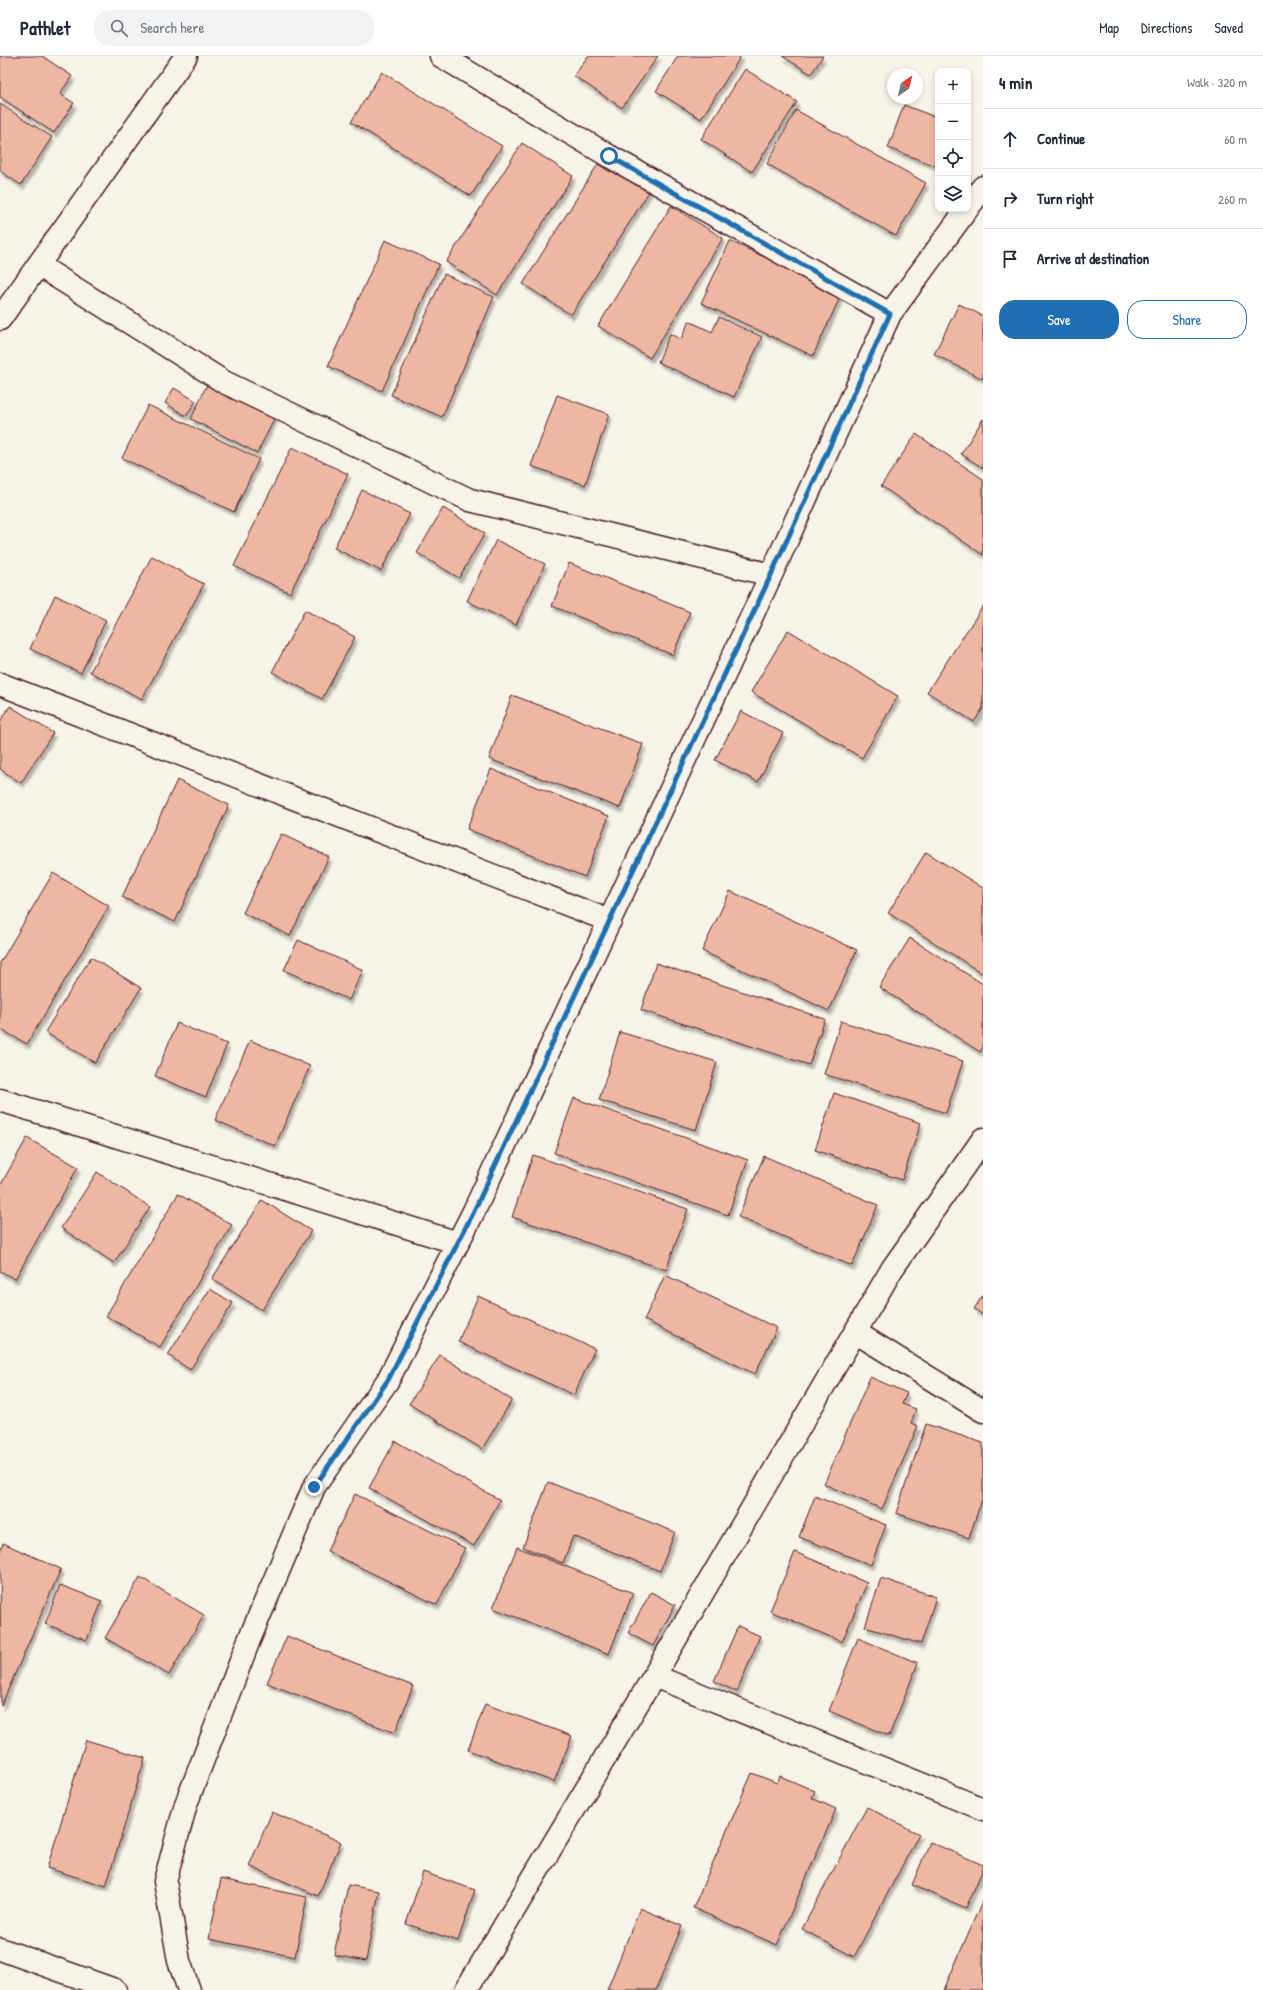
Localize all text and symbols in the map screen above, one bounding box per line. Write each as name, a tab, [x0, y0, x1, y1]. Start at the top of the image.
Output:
search box	[94, 10, 374, 46]
text: Pathlet	[20, 15, 70, 41]
icon: search	[108, 17, 130, 39]
text: Search here	[140, 17, 204, 38]
text: Map	[1099, 18, 1119, 37]
text: Directions	[1141, 18, 1192, 37]
text: Saved	[1214, 18, 1243, 37]
north arrow	[887, 68, 923, 104]
map controls	[935, 68, 971, 212]
button: +	[935, 68, 971, 104]
text: 4 min	[999, 71, 1032, 94]
text: Walk · 320 m	[1187, 73, 1247, 91]
button: −	[935, 104, 971, 140]
icon: ahead	[999, 128, 1021, 150]
text: Continue	[1037, 128, 1085, 149]
text: 60 m	[1224, 130, 1247, 148]
button: locate	[935, 140, 971, 176]
route start	[600, 147, 618, 165]
button: layers	[935, 176, 971, 212]
icon: right	[999, 188, 1021, 210]
text: Turn right	[1037, 188, 1093, 209]
text: 260 m	[1218, 190, 1247, 208]
icon: arrive	[999, 248, 1021, 270]
text: Arrive at destination	[1037, 248, 1149, 269]
button: Save	[999, 300, 1119, 339]
button: Share	[1127, 300, 1247, 339]
route end	[305, 1478, 323, 1496]

